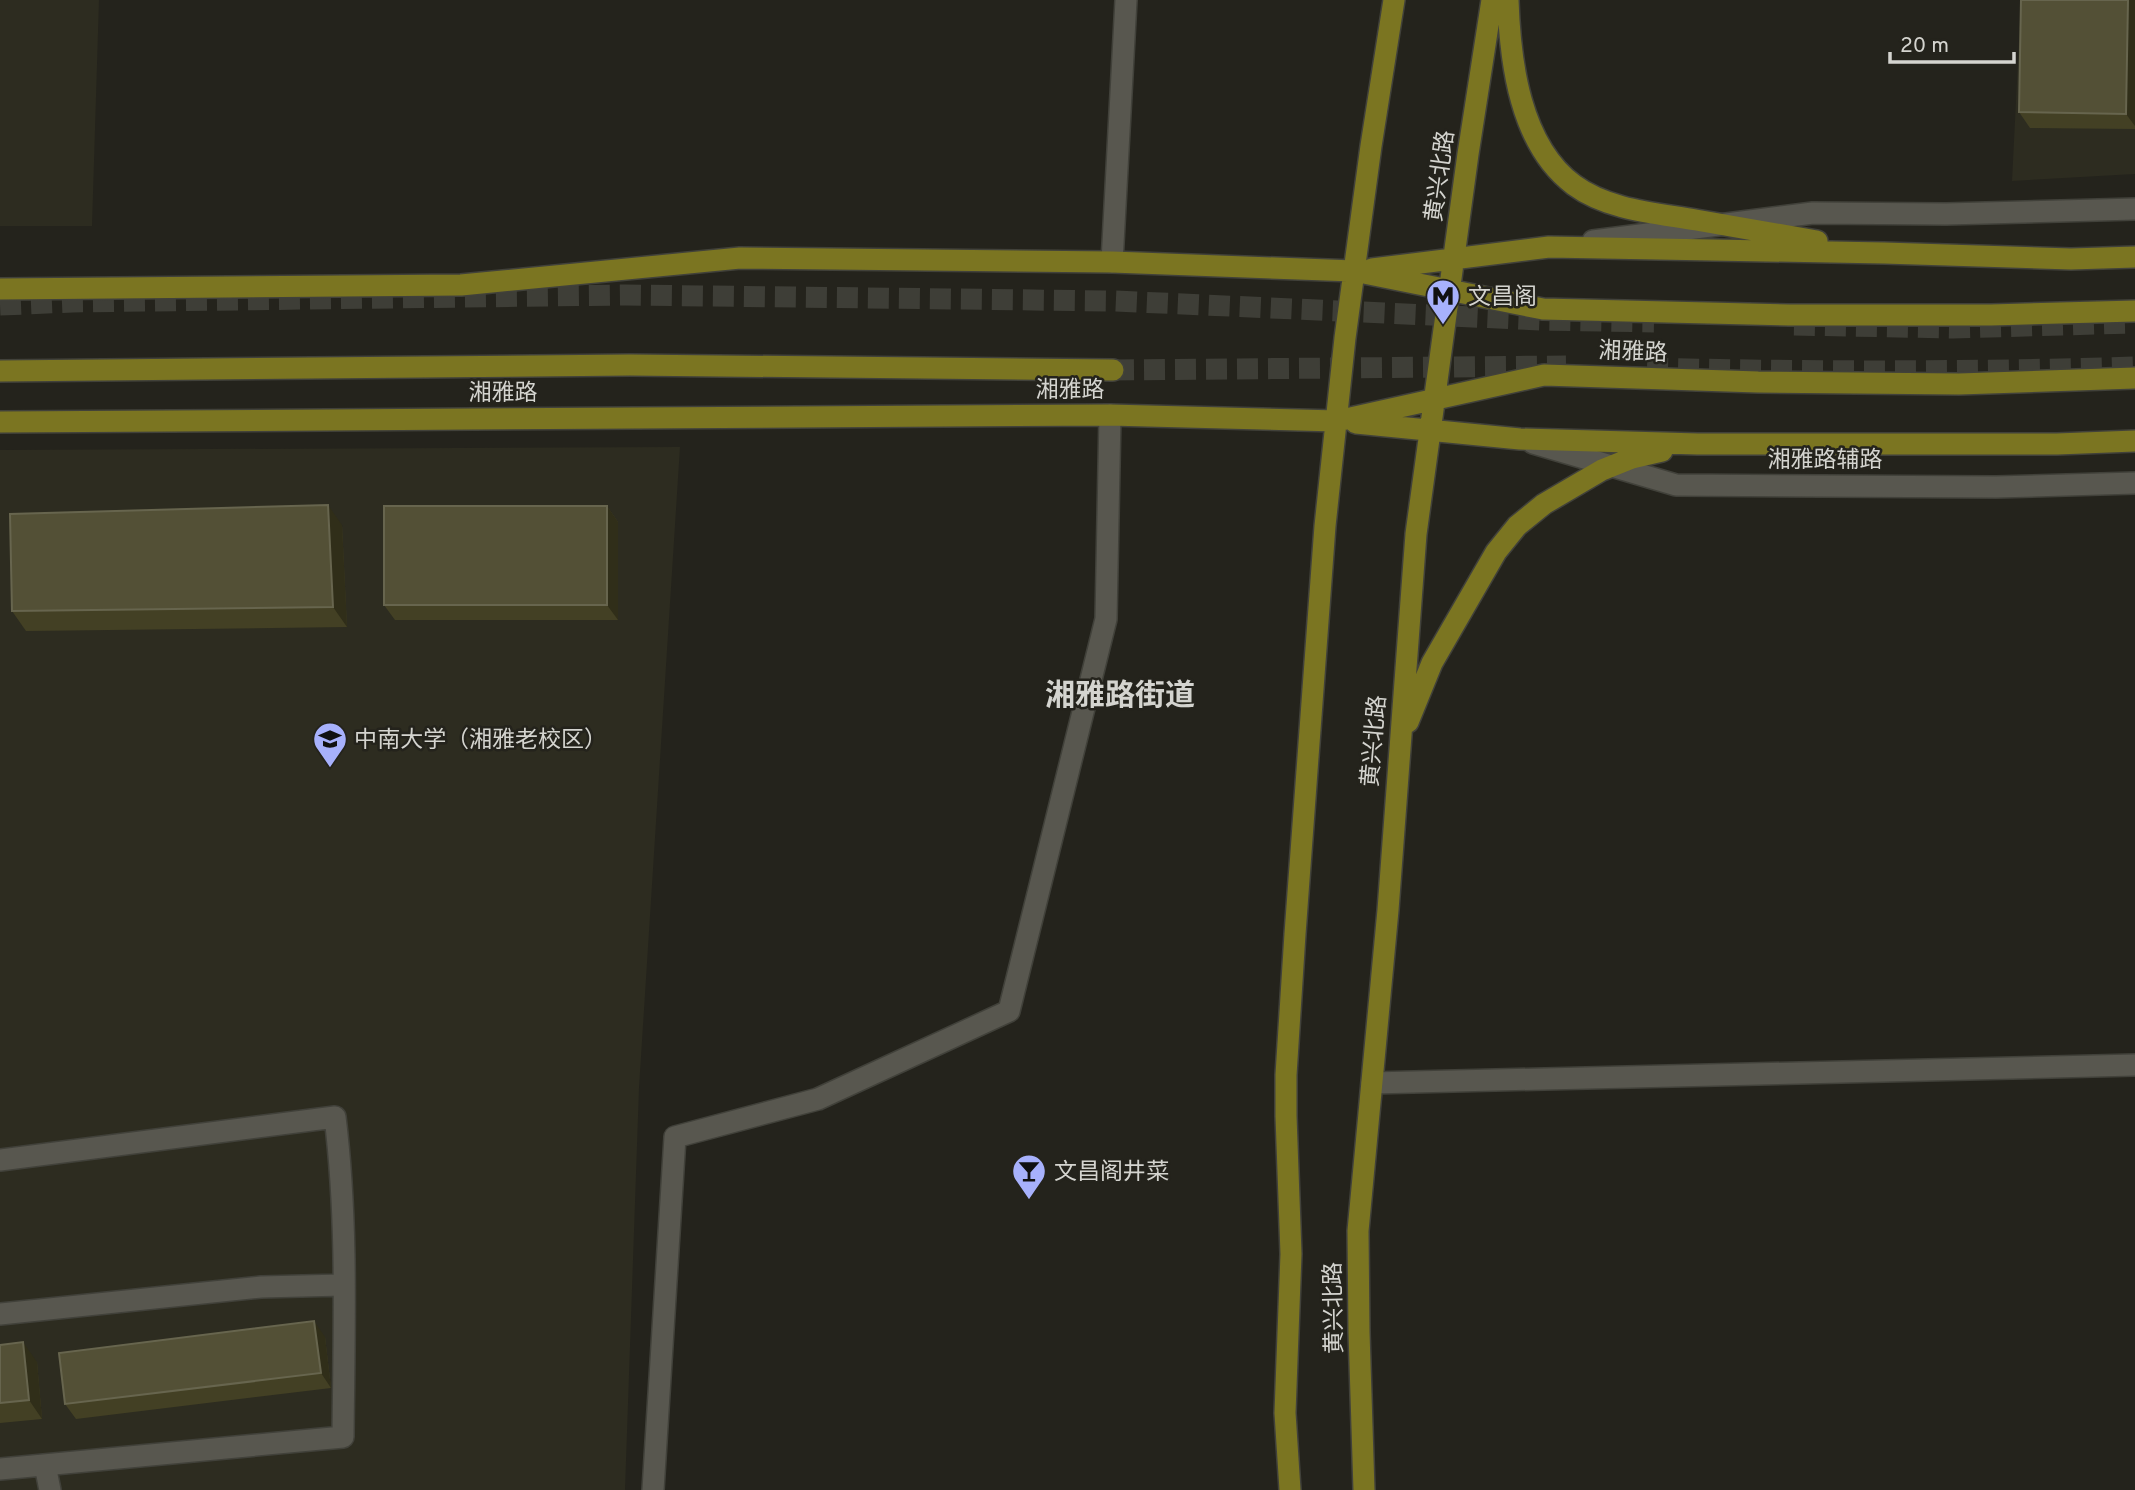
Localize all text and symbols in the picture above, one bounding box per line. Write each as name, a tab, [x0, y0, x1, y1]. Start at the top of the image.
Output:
scale bar	[1890, 21, 2014, 65]
text: 20 m	[1900, 33, 1949, 60]
street label: 黄兴北路	[1421, 129, 1462, 224]
metro station icon: 文昌阁	[1424, 277, 1462, 326]
place label: 文昌阁	[1468, 284, 1537, 313]
street label: 湘雅路	[1598, 338, 1668, 369]
street label: 湘雅路	[1036, 377, 1105, 406]
street label: 湘雅路	[469, 380, 538, 409]
street label: 湘雅路辅路	[1768, 447, 1883, 476]
district label: 湘雅路街道	[1045, 679, 1195, 716]
street label: 黄兴北路	[1357, 694, 1394, 788]
school or university icon: 中南大学（湘雅老校区）	[311, 720, 349, 769]
place label: 中南大学（湘雅老校区）	[354, 727, 607, 756]
bar icon: 文昌阁井菜	[1010, 1152, 1048, 1201]
place label: 文昌阁井菜	[1054, 1159, 1169, 1188]
street label: 黄兴北路	[1320, 1262, 1351, 1354]

